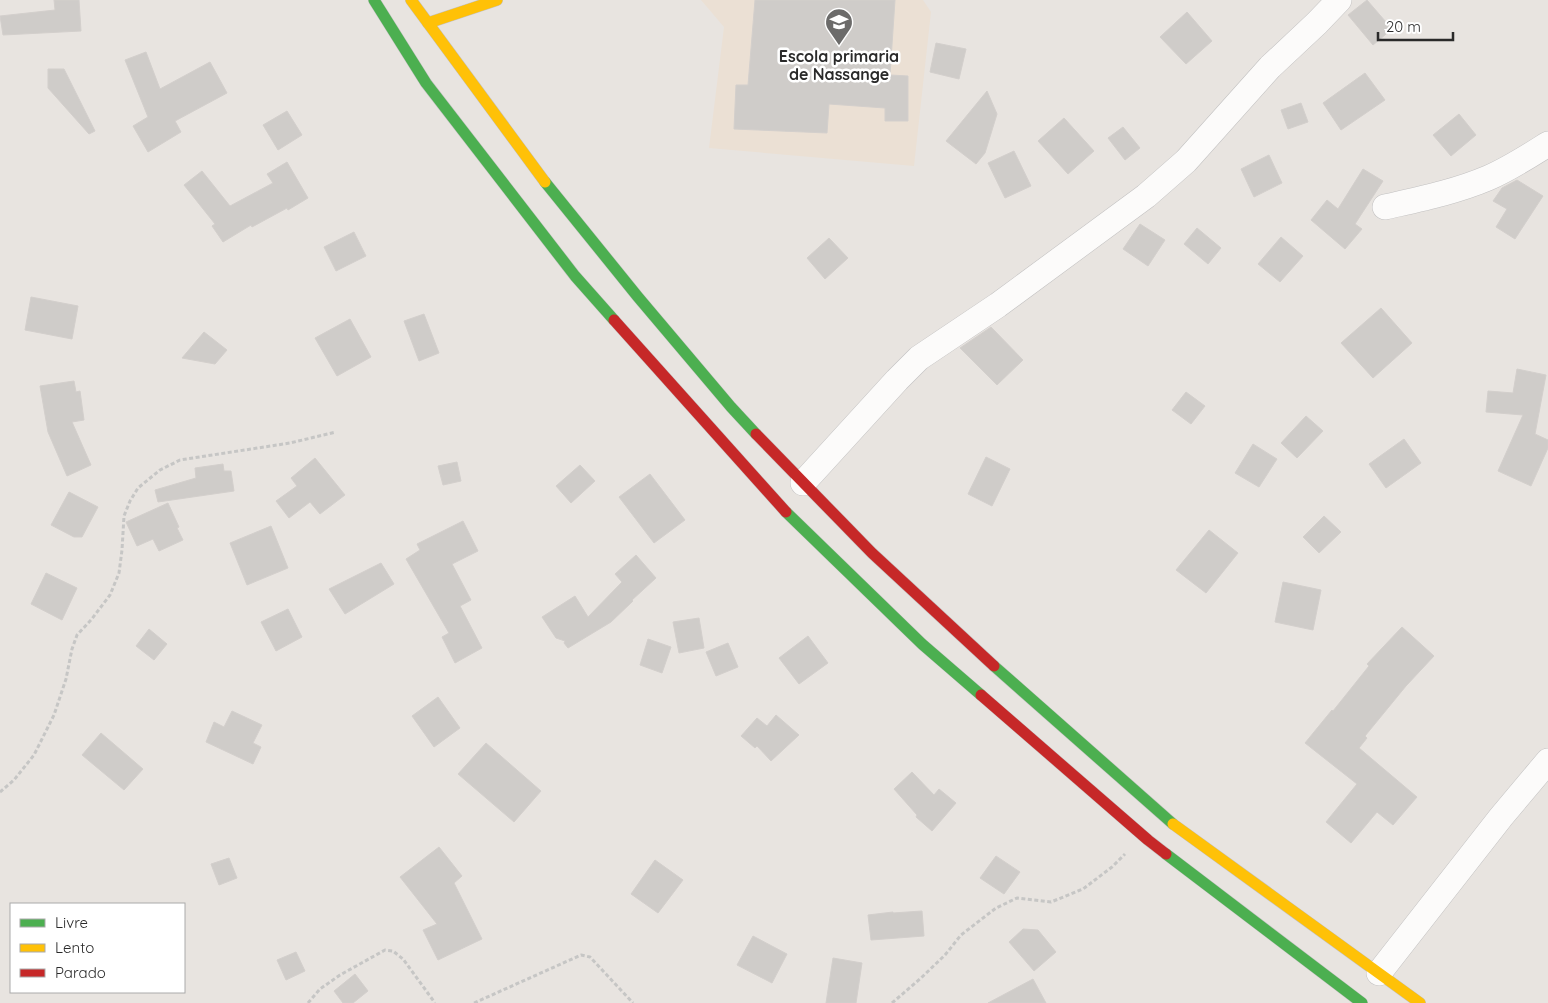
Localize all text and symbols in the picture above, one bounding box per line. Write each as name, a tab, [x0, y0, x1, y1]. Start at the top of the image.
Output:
school or university icon: Escola primaria de Nassange	[824, 7, 854, 46]
scale bar	[1378, 10, 1453, 42]
text: 20 m	[1386, 17, 1421, 36]
place label: Escola primaria de Nassange	[779, 46, 899, 84]
legend	[10, 903, 185, 993]
text: Livre	[55, 913, 88, 932]
text: Lento	[55, 938, 94, 957]
text: Parado	[55, 963, 106, 982]

